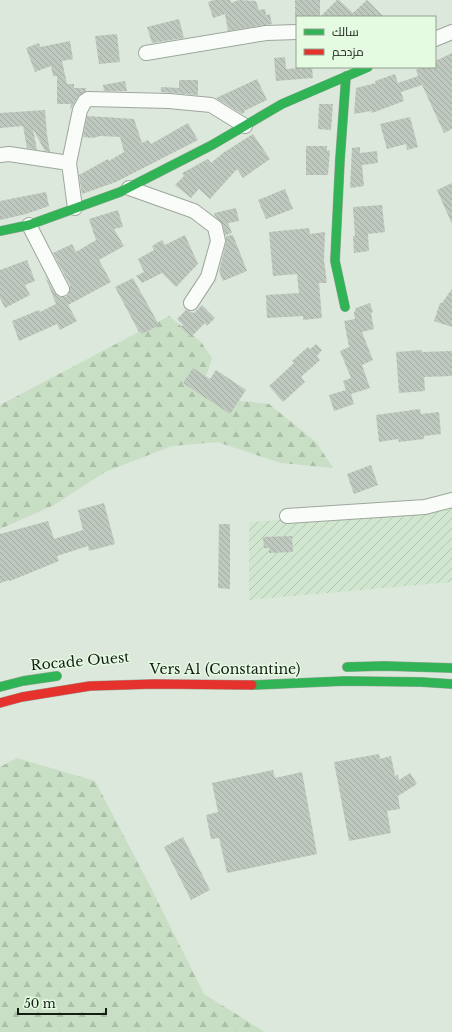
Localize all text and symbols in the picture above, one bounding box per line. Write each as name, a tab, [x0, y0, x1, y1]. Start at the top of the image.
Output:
legend	[296, 16, 436, 68]
text: سالك	[332, 24, 359, 39]
text: مزدحم	[332, 44, 364, 60]
street label: Rocade Ouest	[30, 648, 131, 674]
street label: Vers A1 (Constantine)	[149, 660, 300, 678]
scale bar	[18, 990, 106, 1016]
text: 50 m	[24, 996, 56, 1011]

